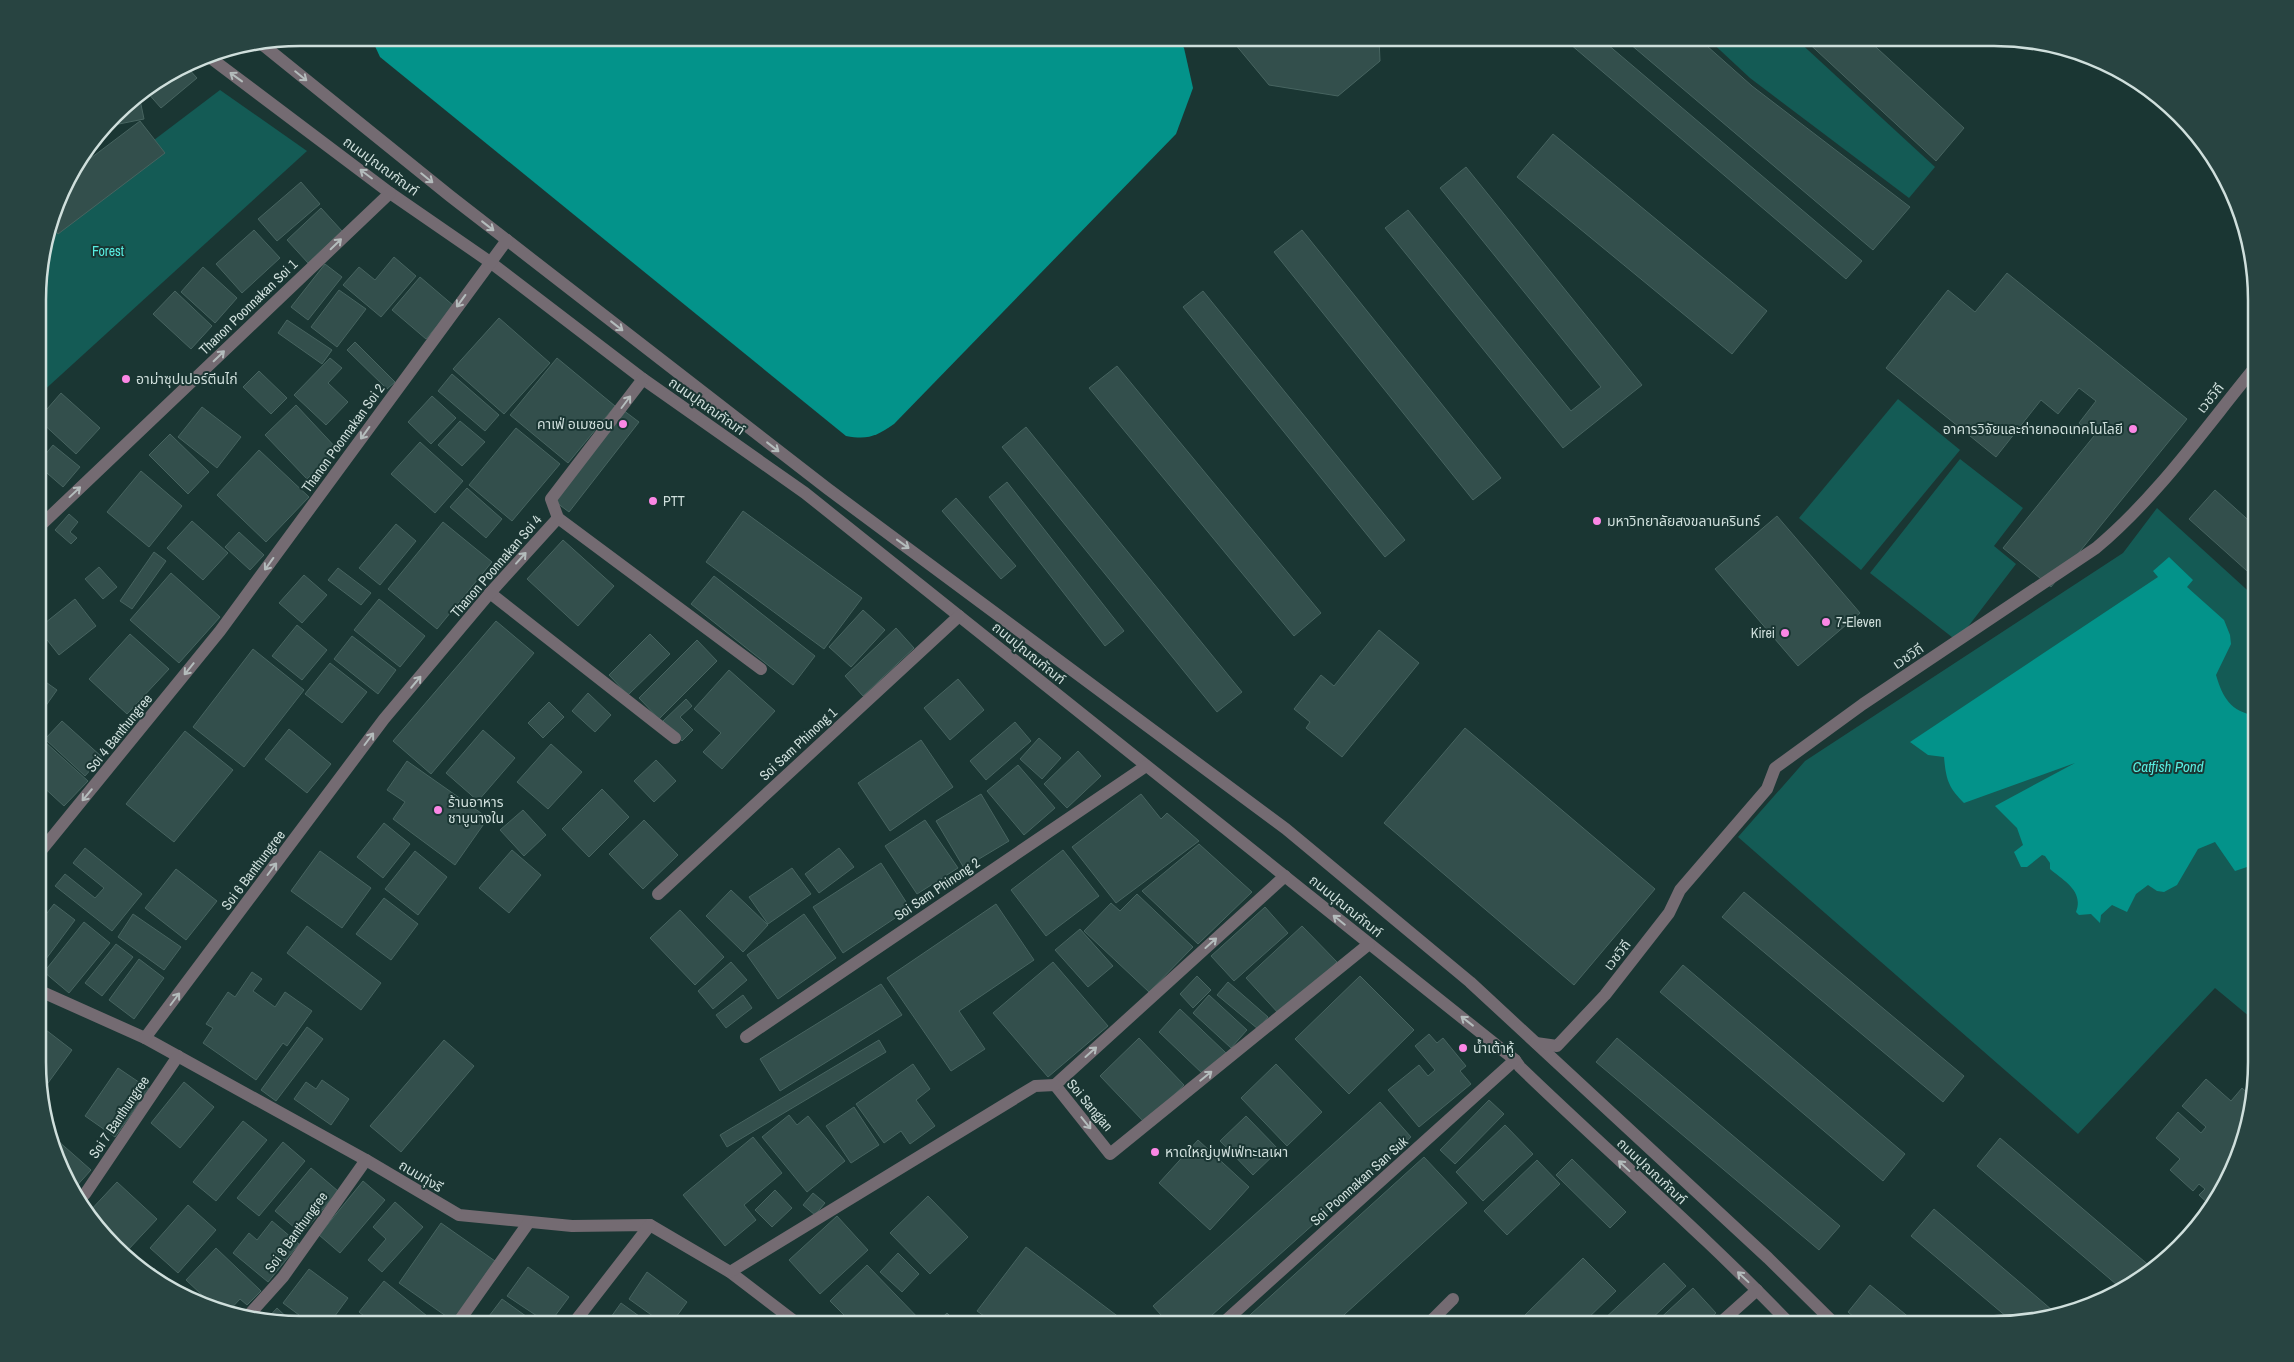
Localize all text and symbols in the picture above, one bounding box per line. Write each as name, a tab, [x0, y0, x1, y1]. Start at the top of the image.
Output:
one-way arrow	[294, 70, 307, 81]
one-way arrow	[229, 72, 243, 82]
street label: ถนนปุณณกัณฑ์	[340, 132, 422, 200]
one-way arrow	[360, 169, 373, 180]
one-way arrow	[421, 172, 434, 184]
one-way arrow	[482, 220, 495, 231]
one-way arrow	[330, 238, 343, 250]
park label: Forest	[92, 242, 124, 260]
street label: Thanon Poonnakan Soi 1	[195, 255, 302, 359]
one-way arrow	[456, 294, 466, 308]
one-way arrow	[610, 320, 623, 331]
one-way arrow	[212, 351, 224, 363]
place label: อาม่าซุปเปอร์ตีนไก่	[136, 370, 238, 388]
marker: อาม่าซุปเปอร์ตีนไก่	[120, 373, 132, 385]
street label: ถนนปุณณกัณฑ์	[665, 373, 749, 439]
street label: เวชวิถี	[2192, 379, 2228, 417]
street label: Thanon Poonnakan Soi 2	[297, 380, 389, 496]
one-way arrow	[620, 395, 631, 408]
place label: คาเฟ่ อเมซอน	[537, 415, 613, 433]
marker: คาเฟ่ อเมซอน	[617, 418, 629, 430]
place label: อาคารวิจัยและถ่ายทอดเทคโนโลยี	[1943, 420, 2123, 438]
marker: อาคารวิจัยและถ่ายทอดเทคโนโลยี	[2127, 423, 2139, 435]
one-way arrow	[360, 425, 370, 439]
one-way arrow	[766, 441, 779, 452]
one-way arrow	[69, 486, 82, 498]
place label: PTT	[663, 492, 685, 510]
marker: PTT	[647, 495, 659, 507]
street label: Thanon Poonnakan Soi 4	[446, 510, 546, 621]
place label: มหาวิทยาลัยสงขลานครินทร์	[1607, 512, 1761, 530]
marker: มหาวิทยาลัยสงขลานครินทร์	[1591, 515, 1603, 527]
one-way arrow	[896, 539, 910, 549]
one-way arrow	[516, 552, 527, 565]
one-way arrow	[264, 557, 274, 571]
place label: 7-Eleven	[1836, 613, 1881, 631]
marker: 7-Eleven	[1820, 616, 1832, 628]
street label: ถนนปุณณกัณฑ์	[989, 618, 1069, 688]
place label: Kirei	[1751, 624, 1775, 642]
marker: Kirei	[1779, 627, 1791, 639]
street label: เวชวิถี	[1889, 639, 1927, 673]
one-way arrow	[184, 662, 195, 675]
one-way arrow	[410, 675, 421, 688]
street label: Soi 4 Banthungree	[82, 690, 156, 776]
street label: Soi Sam Phinong 1	[755, 703, 841, 785]
one-way arrow	[364, 733, 375, 746]
water label: Catfish Pond	[2132, 756, 2204, 777]
one-way arrow	[81, 789, 93, 802]
place label: ร้านอาหาร ชาบูนางใน	[448, 793, 504, 827]
marker: ร้านอาหาร ชาบูนางใน	[432, 804, 444, 816]
street label: Soi 6 Banthungree	[217, 826, 289, 914]
street label: Soi Sam Phinong 2	[891, 854, 983, 924]
one-way arrow	[267, 862, 277, 876]
street label: ถนนปุณณกัณฑ์	[1306, 871, 1386, 941]
one-way arrow	[1333, 914, 1346, 925]
street label: เวชวิถี	[1599, 936, 1635, 974]
one-way arrow	[1205, 937, 1218, 949]
one-way arrow	[169, 993, 180, 1006]
one-way arrow	[1460, 1016, 1473, 1027]
place label: น้ำเต้าหู้	[1473, 1038, 1514, 1057]
marker: น้ำเต้าหู้	[1457, 1042, 1469, 1054]
one-way arrow	[1085, 1047, 1098, 1058]
one-way arrow	[1199, 1071, 1212, 1082]
street label: Soi 7 Banthungree	[85, 1072, 153, 1162]
street label: Soi Sangjan	[1063, 1075, 1117, 1135]
one-way arrow	[1080, 1116, 1091, 1129]
street label: Soi Poonnakan San Suk	[1306, 1132, 1412, 1230]
street label: ถนนปุณณกัณฑ์	[1613, 1134, 1691, 1208]
place label: หาดใหญ่บุฟเฟ่ทะเลเผา	[1165, 1143, 1288, 1161]
marker: หาดใหญ่บุฟเฟ่ทะเลเผา	[1149, 1146, 1161, 1158]
street label: ถนนทุ่งรี	[396, 1156, 447, 1196]
one-way arrow	[1618, 1160, 1631, 1172]
street label: Soi 8 Banthungree	[261, 1188, 331, 1276]
one-way arrow	[1737, 1271, 1750, 1283]

